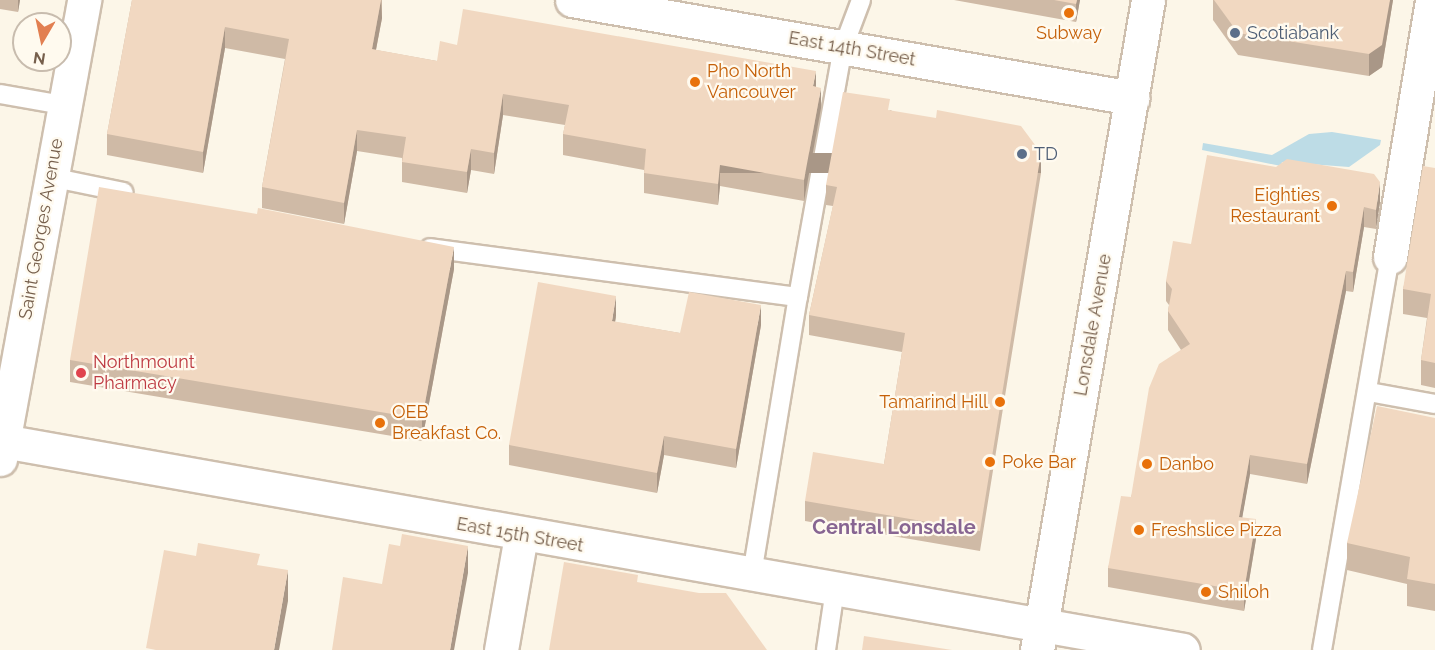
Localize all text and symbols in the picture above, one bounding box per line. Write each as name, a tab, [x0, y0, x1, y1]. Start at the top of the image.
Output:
marker: Subway	[1062, 6, 1076, 20]
north arrow	[12, 12, 72, 72]
place label: Subway	[1036, 22, 1102, 44]
place label: Scotiabank	[1247, 22, 1339, 44]
marker: Scotiabank	[1228, 26, 1242, 40]
street label: East 14th Street	[787, 27, 917, 71]
text: N	[32, 48, 47, 69]
place label: Pho North Vancouver	[707, 61, 796, 104]
marker: Pho North Vancouver	[688, 75, 702, 89]
street label: Saint Georges Avenue	[14, 136, 68, 322]
place label: TD	[1034, 143, 1058, 165]
marker: TD	[1015, 147, 1029, 161]
place label: Eighties Restaurant	[1230, 185, 1320, 228]
marker: Eighties Restaurant	[1325, 199, 1339, 213]
street label: Lonsdale Avenue	[1070, 252, 1116, 398]
place label: Northmount Pharmacy	[93, 352, 195, 394]
marker: Northmount Pharmacy	[74, 366, 88, 380]
place label: Tamarind Hill	[879, 391, 988, 413]
marker: Tamarind Hill	[993, 395, 1007, 409]
place label: OEB Breakfast Co.	[392, 402, 501, 444]
marker: OEB Breakfast Co.	[373, 416, 387, 430]
place label: Poke Bar	[1002, 451, 1076, 473]
place label: Danbo	[1159, 453, 1214, 475]
marker: Poke Bar	[983, 455, 997, 469]
marker: Danbo	[1140, 457, 1154, 471]
street label: East 15th Street	[455, 513, 585, 557]
district label: Central Lonsdale	[812, 515, 976, 539]
place label: Freshslice Pizza	[1151, 519, 1282, 541]
marker: Freshslice Pizza	[1132, 523, 1146, 537]
place label: Shiloh	[1218, 581, 1269, 603]
marker: Shiloh	[1199, 585, 1213, 599]

